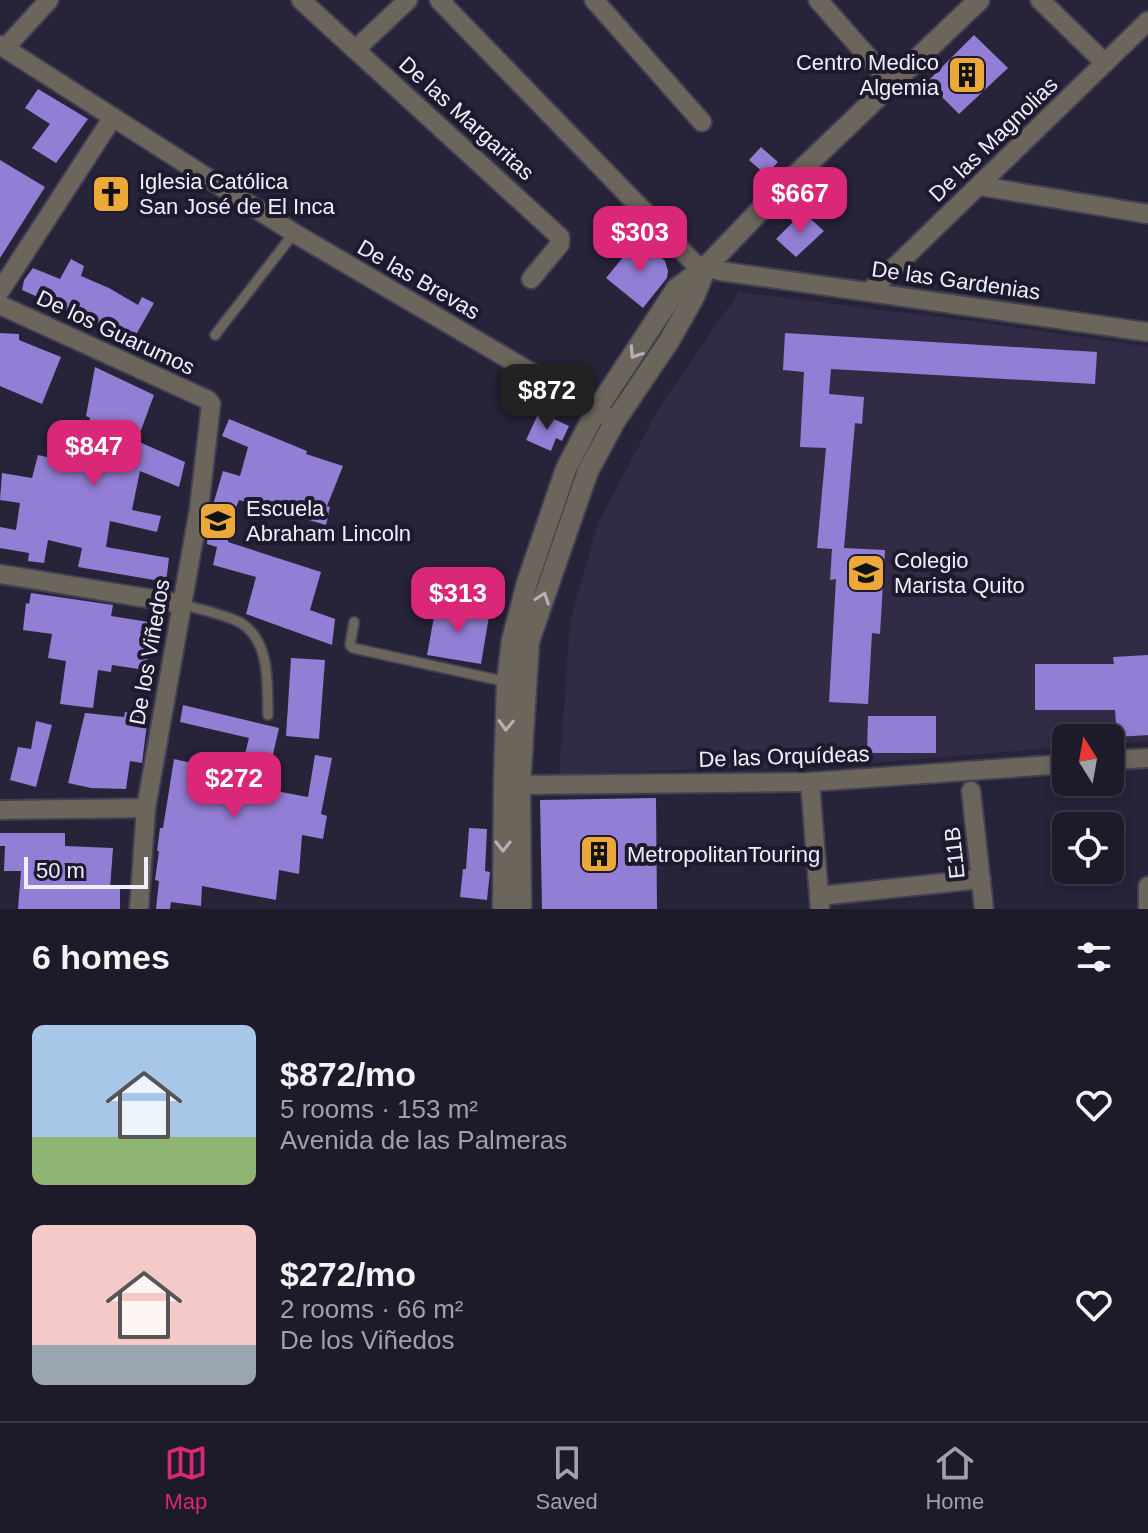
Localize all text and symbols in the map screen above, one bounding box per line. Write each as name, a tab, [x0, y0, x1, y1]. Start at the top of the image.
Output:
place label: Centro Medico Algemia	[796, 50, 940, 100]
street label: De las Margaritas	[394, 51, 539, 185]
building icon: Centro Medico Algemia	[946, 54, 988, 96]
street label: De las Magnolias	[924, 72, 1063, 207]
pin: $667	[753, 167, 847, 235]
place label: Iglesia Católica San José de El Inca	[139, 169, 335, 219]
church icon: Iglesia Católica San José de El Inca	[90, 173, 132, 215]
text: $667	[771, 178, 829, 208]
pin: $303	[593, 206, 687, 274]
text: $303	[611, 217, 669, 247]
street label: De las Brevas	[353, 234, 484, 324]
street label: De las Gardenias	[870, 256, 1042, 305]
street label: De los Guarumos	[33, 285, 199, 380]
one-way arrow	[630, 345, 645, 359]
pin: $872	[500, 364, 594, 432]
text: $872	[518, 375, 576, 405]
pin: $847	[47, 420, 141, 488]
text: $847	[65, 431, 123, 461]
place label: Escuela Abraham Lincoln	[246, 496, 411, 546]
school or university icon: Escuela Abraham Lincoln	[197, 500, 239, 542]
place label: Colegio Marista Quito	[894, 548, 1025, 598]
school or university icon: Colegio Marista Quito	[845, 552, 887, 594]
pin: $313	[411, 567, 505, 635]
street label: De los Viñedos	[124, 577, 175, 727]
text: $313	[429, 578, 487, 608]
one-way arrow	[534, 591, 550, 605]
one-way arrow	[497, 720, 514, 732]
north arrow	[1052, 724, 1124, 796]
map controls	[1052, 724, 1124, 884]
street label: De las Orquídeas	[698, 741, 870, 772]
pin: $272	[187, 752, 281, 820]
text: $272	[205, 763, 263, 793]
button: locate	[1052, 812, 1124, 884]
street label: E11B	[939, 826, 970, 880]
building icon: MetropolitanTouring	[578, 833, 620, 875]
one-way arrow	[494, 840, 512, 853]
place label: MetropolitanTouring	[627, 842, 820, 867]
scale bar	[24, 853, 148, 889]
text: 50 m	[36, 858, 85, 883]
icon: filters	[1072, 935, 1116, 979]
text: 6 homes	[32, 938, 170, 976]
text: $872/mo	[280, 1055, 416, 1093]
icon: home	[96, 1057, 192, 1153]
icon: heart	[1072, 1083, 1116, 1127]
text: 5 rooms · 153 m²	[280, 1094, 478, 1124]
text: Avenida de las Palmeras	[280, 1125, 567, 1155]
text: $272/mo	[280, 1255, 416, 1293]
icon: home	[96, 1257, 192, 1353]
icon: heart	[1072, 1283, 1116, 1327]
text: 2 rooms · 66 m²	[280, 1294, 464, 1324]
text: De los Viñedos	[280, 1325, 454, 1355]
tab: Map	[164, 1441, 208, 1515]
tab: Saved	[535, 1441, 598, 1515]
tab: Home	[925, 1441, 984, 1515]

